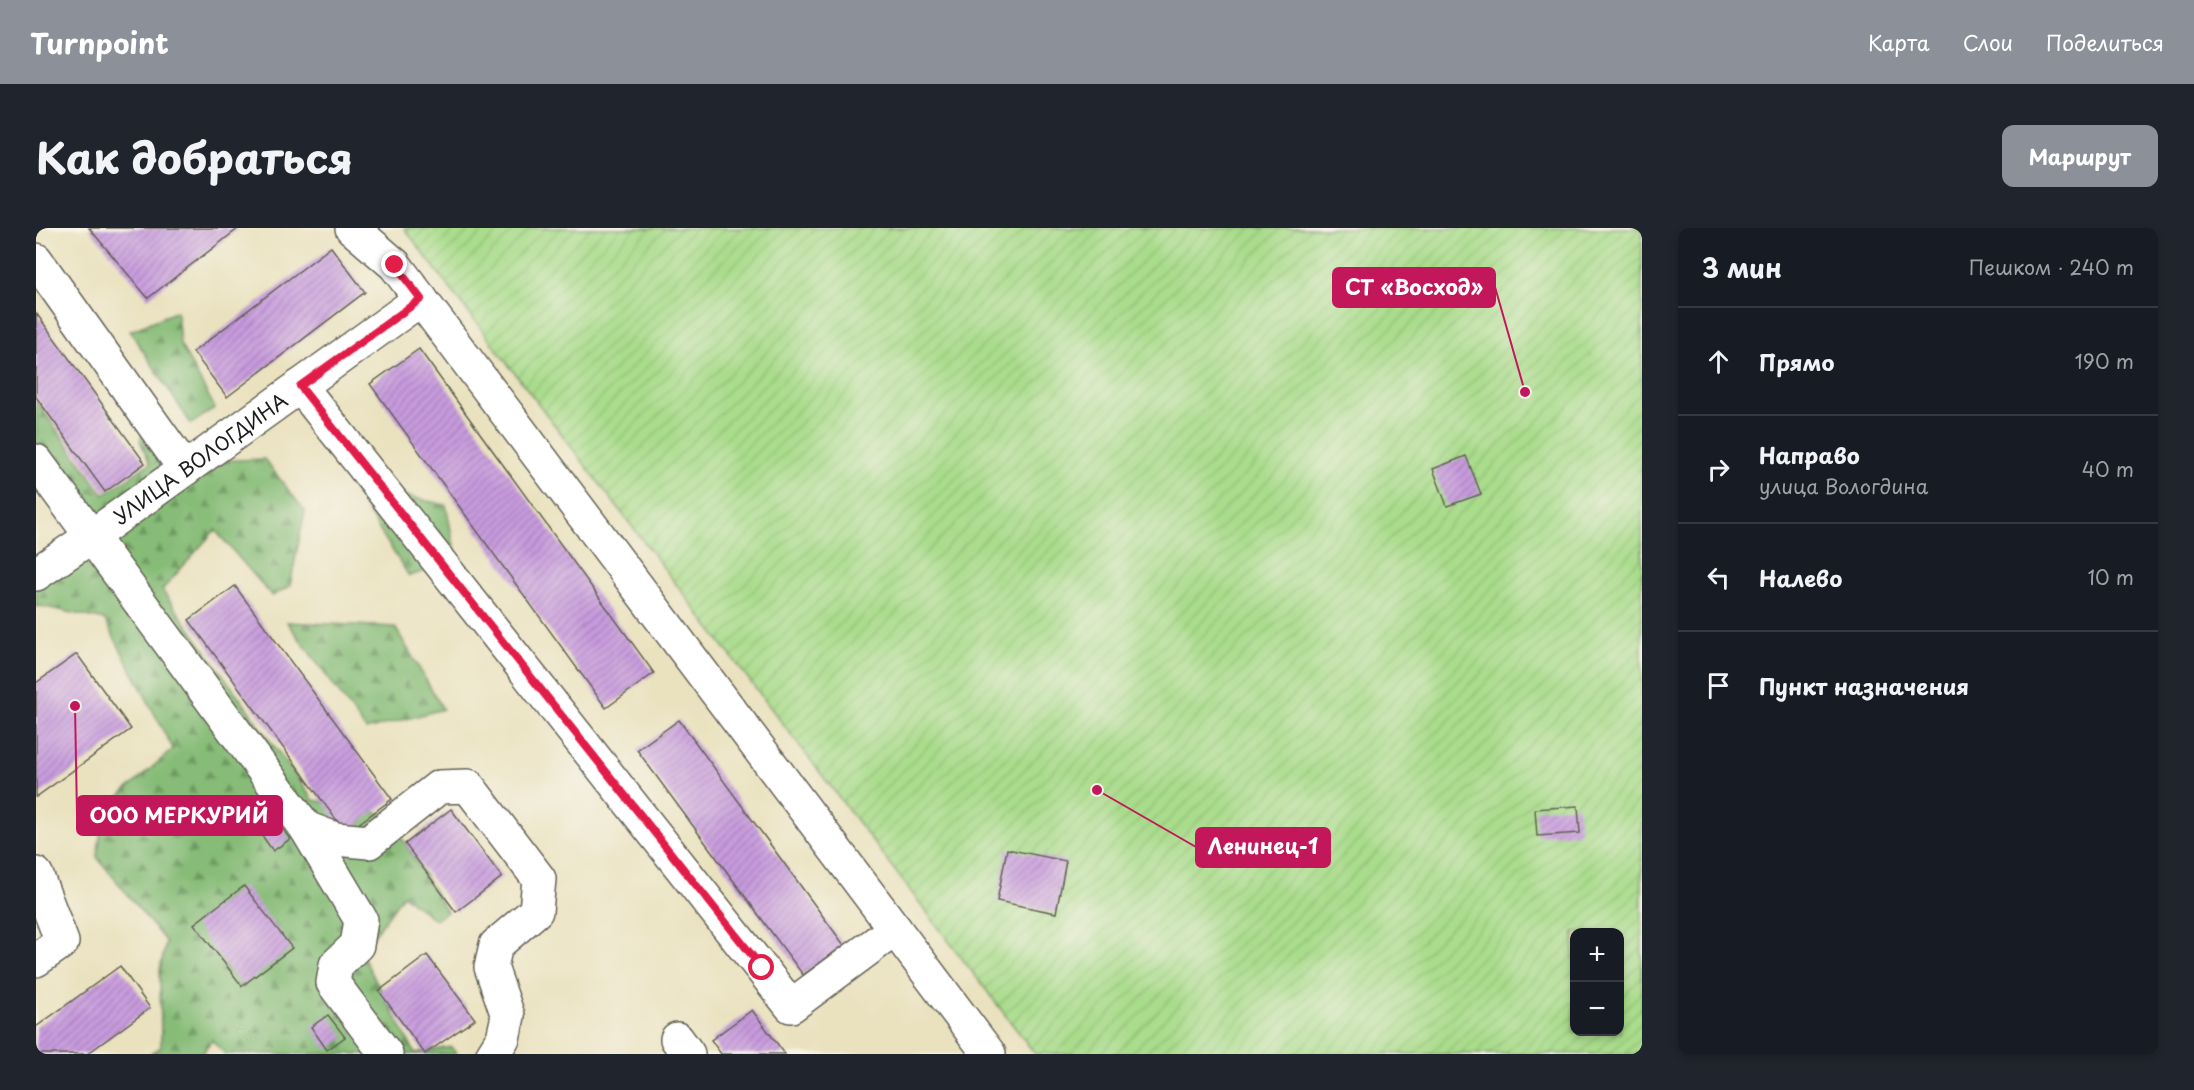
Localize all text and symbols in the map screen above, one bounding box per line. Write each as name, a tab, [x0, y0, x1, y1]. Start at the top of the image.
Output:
text: Turnpoint	[30, 21, 169, 64]
text: Карта	[1868, 26, 1930, 58]
text: Слои	[1963, 26, 2013, 58]
text: Поделиться	[2046, 26, 2164, 58]
text: Как добраться	[36, 125, 353, 188]
button: Маршрут	[2002, 125, 2158, 187]
text: 3 мин	[1702, 248, 1782, 287]
route end	[381, 251, 407, 277]
text: Пешком · 240 m	[1969, 252, 2134, 282]
callout: СТ «Восход»	[1333, 268, 1495, 307]
text: СТ «Восход»	[1345, 270, 1483, 302]
icon: ahead	[1702, 345, 1735, 378]
text: Прямо	[1759, 345, 1834, 378]
text: 190 m	[2075, 346, 2134, 376]
street label: УЛИЦА ВОЛОГДИНА	[107, 385, 293, 531]
text: Направо	[1759, 438, 1860, 471]
icon: right	[1702, 453, 1735, 486]
text: 40 m	[2082, 454, 2134, 484]
text: улица Вологдина	[1759, 471, 1928, 501]
icon: left	[1702, 561, 1735, 594]
text: Налево	[1759, 561, 1842, 594]
text: 10 m	[2087, 562, 2134, 592]
icon: arrive	[1702, 669, 1735, 702]
text: Пункт назначения	[1759, 669, 1969, 702]
callout: ООО МЕРКУРИЙ	[77, 796, 282, 835]
text: ООО МЕРКУРИЙ	[89, 798, 269, 830]
callout: Ленинец-1	[1196, 828, 1330, 867]
text: Ленинец-1	[1208, 829, 1318, 861]
map controls	[1570, 928, 1624, 1036]
button: +	[1570, 928, 1624, 982]
route start	[748, 954, 774, 980]
button: −	[1570, 982, 1624, 1036]

